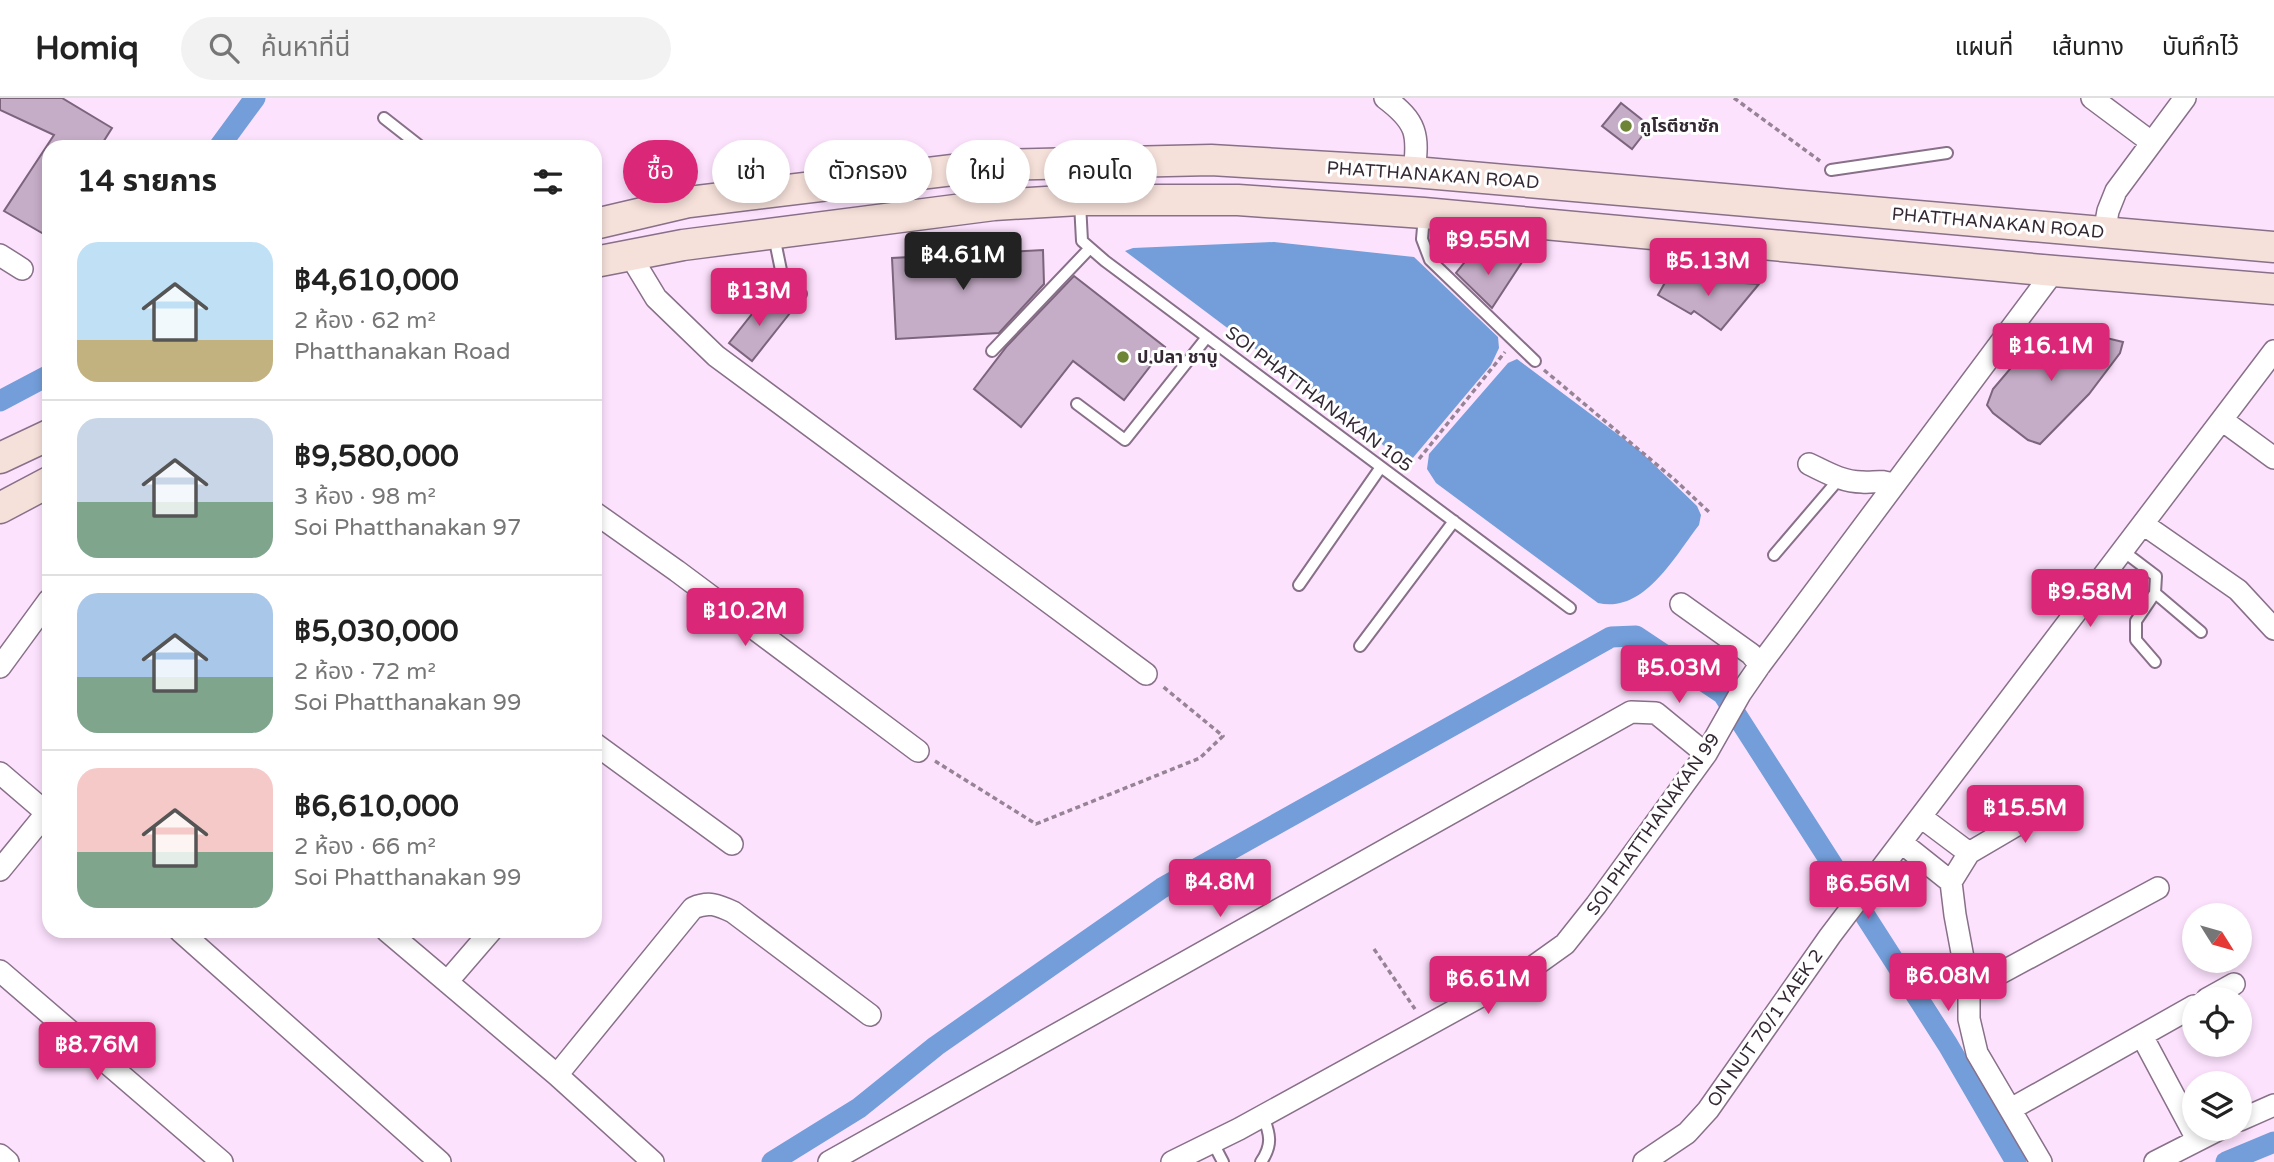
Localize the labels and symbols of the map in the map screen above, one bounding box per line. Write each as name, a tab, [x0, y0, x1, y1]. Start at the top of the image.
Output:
place label: กูโรตีชาชัก	[1640, 115, 1719, 137]
marker: กูโรตีชาชัก	[1618, 118, 1634, 134]
street label: PHATTHANAKAN ROAD	[1326, 157, 1540, 193]
street label: PHATTHANAKAN ROAD	[1891, 203, 2105, 243]
pin: ฿9.55M	[1431, 218, 1545, 277]
pin: ฿4.61M	[906, 232, 1020, 292]
pin: ฿5.13M	[1651, 238, 1765, 298]
pin: ฿13M	[718, 268, 800, 328]
street label: SOI PHATTHANAKAN 105	[1221, 321, 1417, 477]
pin: ฿16.1M	[1994, 324, 2108, 383]
place label: ป.ปลา ชาบู	[1137, 346, 1218, 368]
marker: ป.ปลา ชาบู	[1115, 349, 1131, 365]
pin: ฿9.58M	[2033, 570, 2147, 629]
pin: ฿10.2M	[688, 588, 802, 648]
pin: ฿5.03M	[1622, 646, 1736, 705]
street label: SOI PHATTHANAKAN 99	[1582, 729, 1724, 919]
pin: ฿15.5M	[1968, 786, 2082, 845]
pin: ฿4.8M	[1171, 860, 1269, 919]
pin: ฿6.56M	[1811, 862, 1925, 921]
north arrow	[2182, 903, 2252, 973]
street label: ON NUT 70/1 YAEK 2	[1702, 945, 1828, 1111]
pin: ฿6.08M	[1891, 954, 2005, 1013]
pin: ฿6.61M	[1431, 956, 1545, 1016]
pin: ฿8.76M	[40, 1023, 154, 1082]

